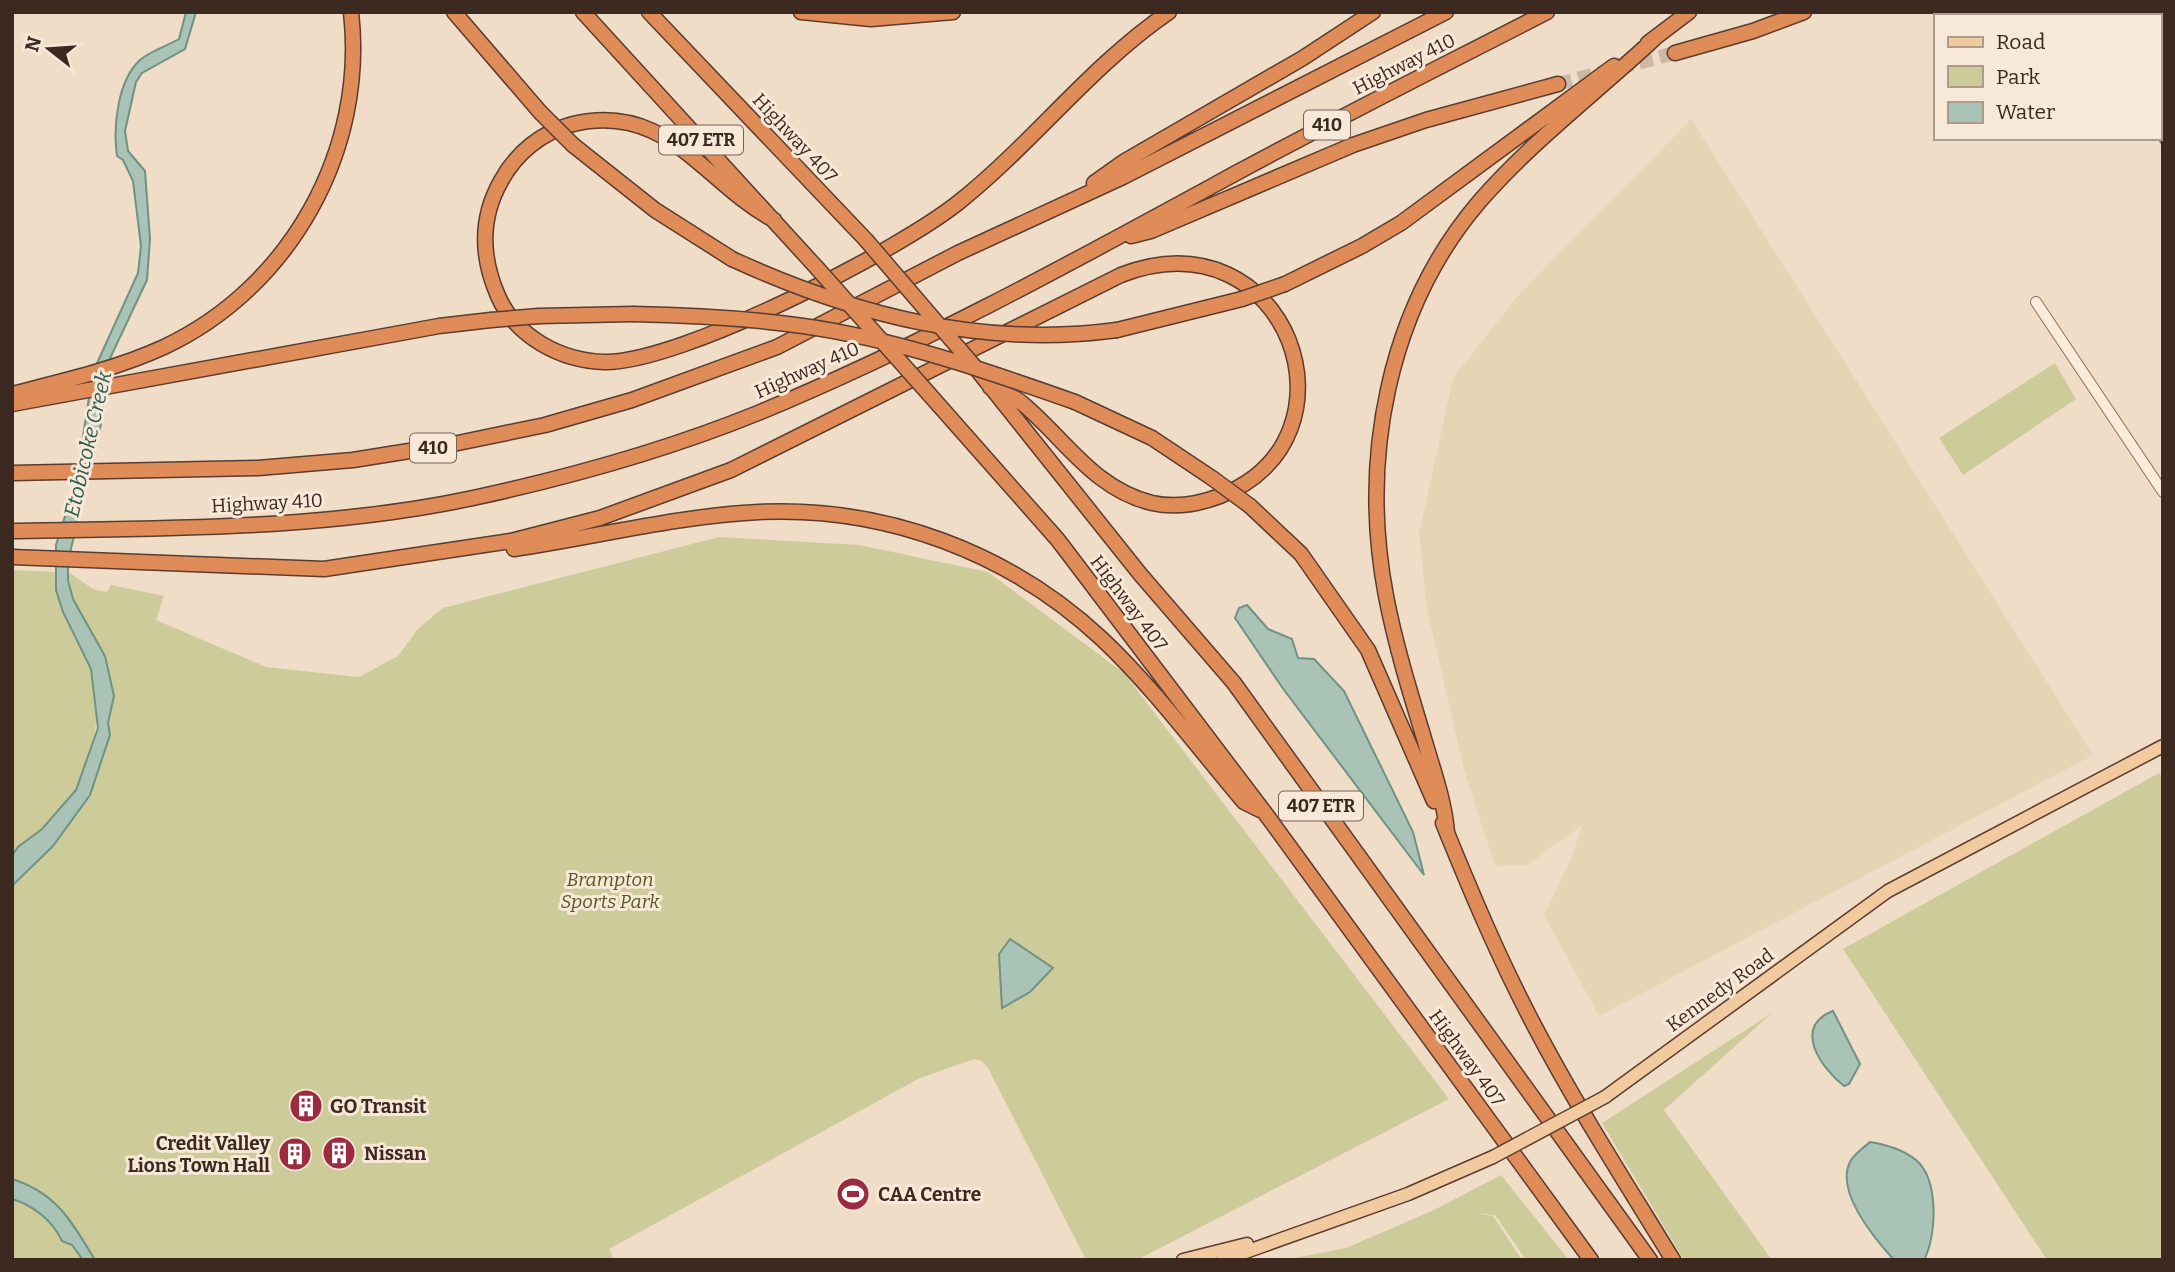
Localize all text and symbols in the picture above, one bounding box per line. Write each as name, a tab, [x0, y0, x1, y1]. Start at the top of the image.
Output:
north arrow	[14, 14, 84, 84]
legend	[1934, 14, 2161, 140]
street label: Highway 410	[1349, 28, 1459, 100]
text: Road	[1996, 29, 2045, 55]
text: N	[20, 33, 46, 55]
text: Park	[1996, 64, 2040, 90]
street label: Highway 407	[748, 89, 843, 188]
text: Water	[1996, 99, 2055, 125]
road number: 410	[1304, 110, 1350, 140]
road number: 407 ETR	[659, 125, 743, 154]
street label: Highway 410	[751, 337, 863, 403]
water label: Etobicoke Creek	[59, 368, 118, 520]
road number: 410	[410, 434, 456, 462]
street label: Highway 410	[210, 489, 324, 517]
street label: Highway 407	[1086, 551, 1173, 656]
road number: 407 ETR	[1279, 792, 1363, 820]
park label: Brampton Sports Park	[561, 868, 660, 913]
street label: Kennedy Road	[1662, 943, 1778, 1037]
street label: Highway 407	[1424, 1005, 1510, 1111]
building icon: GO Transit	[287, 1087, 325, 1125]
place label: GO Transit	[330, 1095, 427, 1118]
place label: Credit Valley Lions Town Hall	[127, 1132, 270, 1177]
building icon: Nissan	[320, 1134, 358, 1172]
building icon: Credit Valley Lions Town Hall	[276, 1135, 314, 1173]
place label: Nissan	[364, 1142, 427, 1165]
sports icon: CAA Centre	[834, 1175, 872, 1213]
place label: CAA Centre	[878, 1183, 981, 1206]

